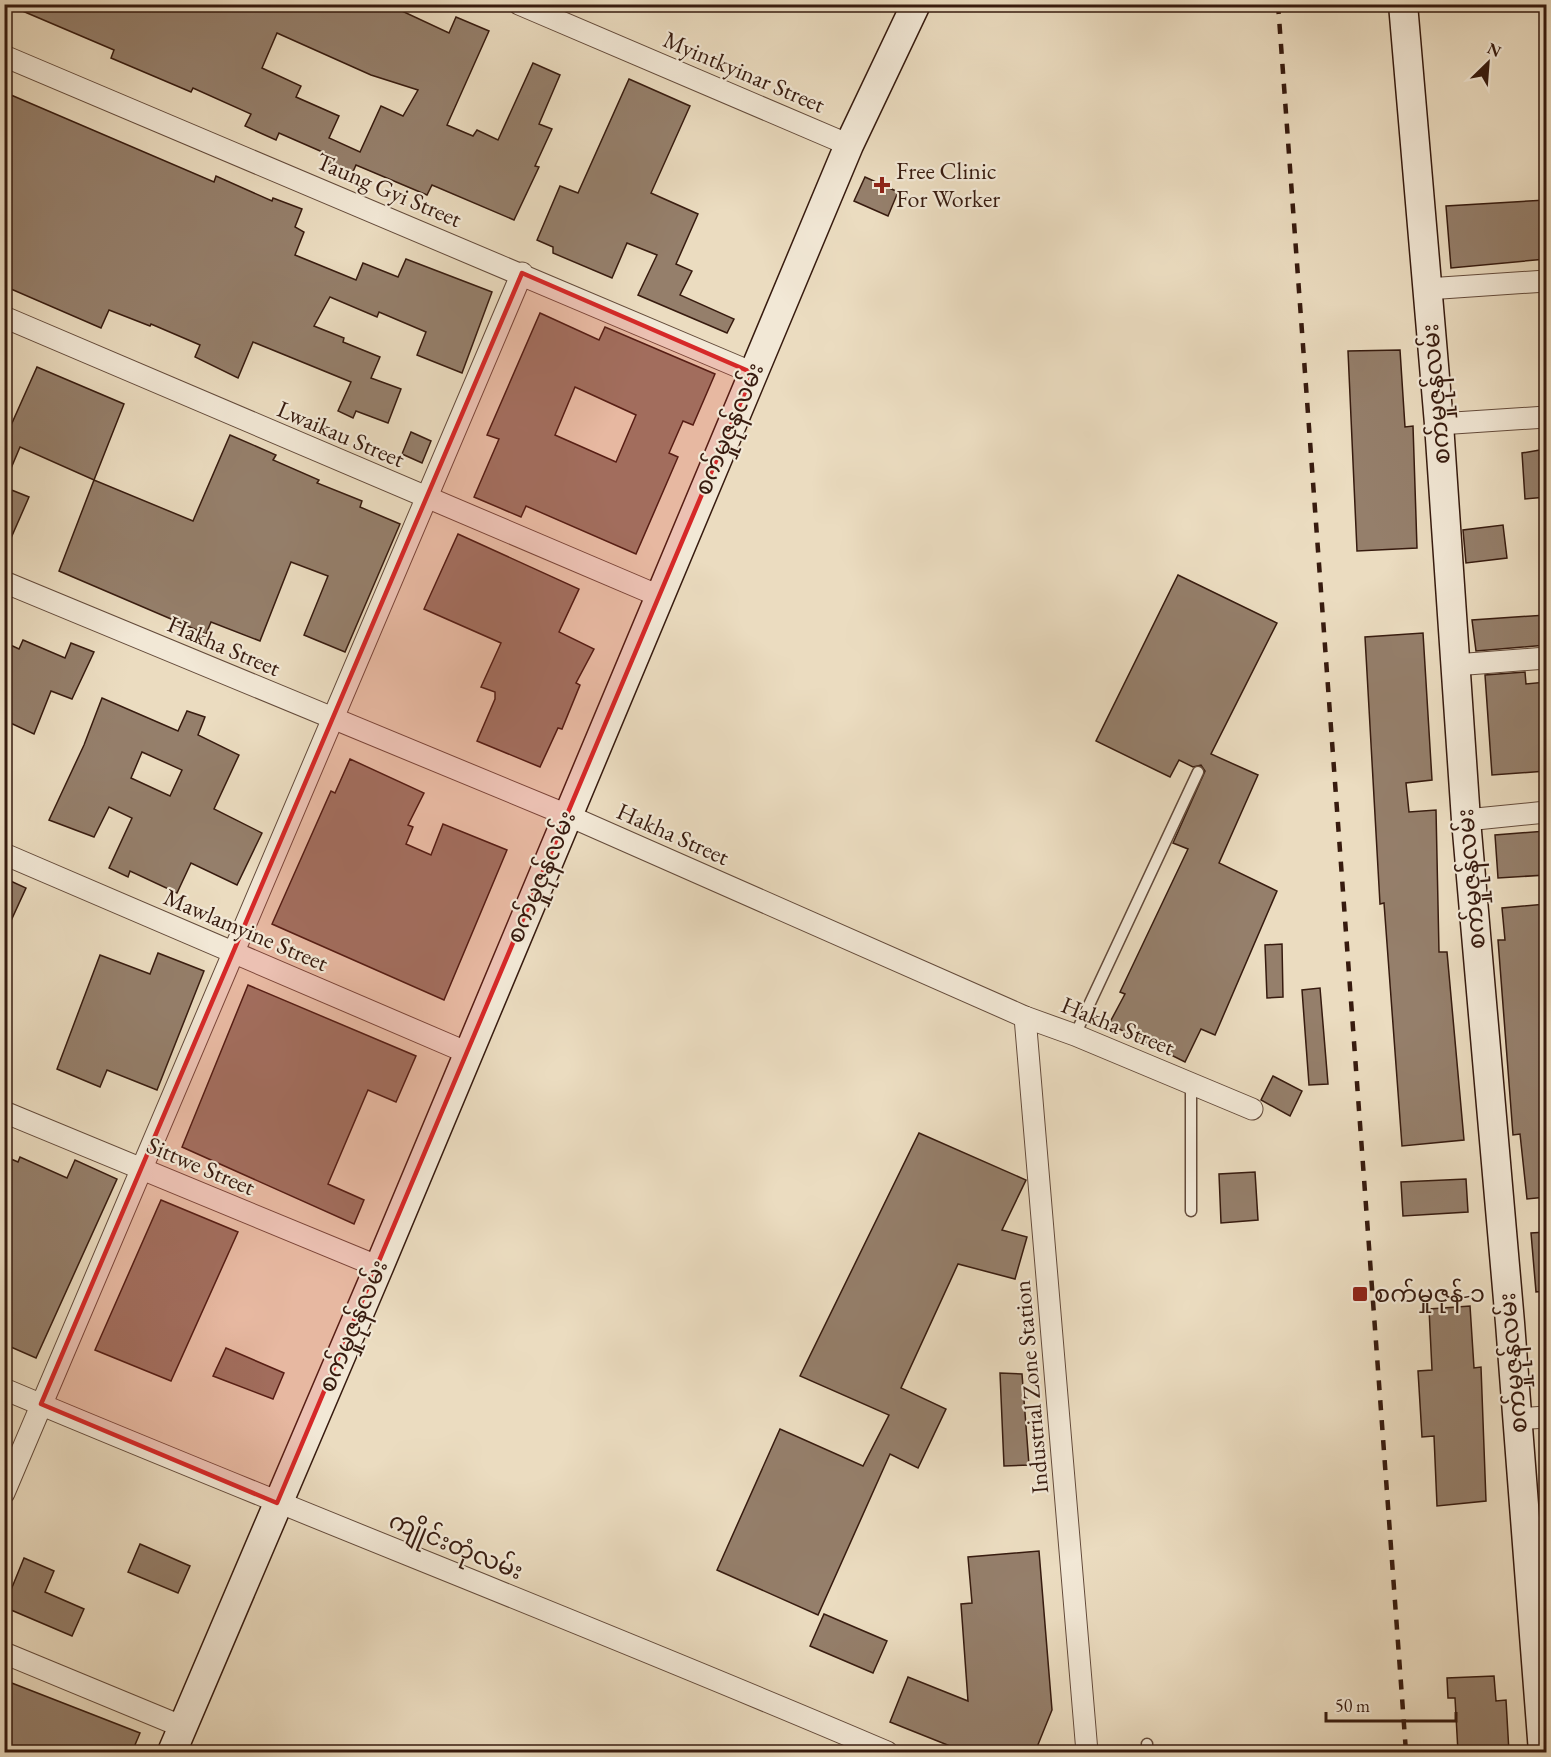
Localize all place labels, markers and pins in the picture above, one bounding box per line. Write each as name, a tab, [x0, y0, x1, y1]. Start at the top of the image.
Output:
place label: Free Clinic For Worker	[896, 155, 1000, 214]
marker: Free Clinic For Worker	[873, 176, 891, 194]
place label: စက်မှုဇုန်-၁	[1374, 1278, 1485, 1313]
marker: စက်မှုဇုန်-၁	[1351, 1285, 1369, 1303]

